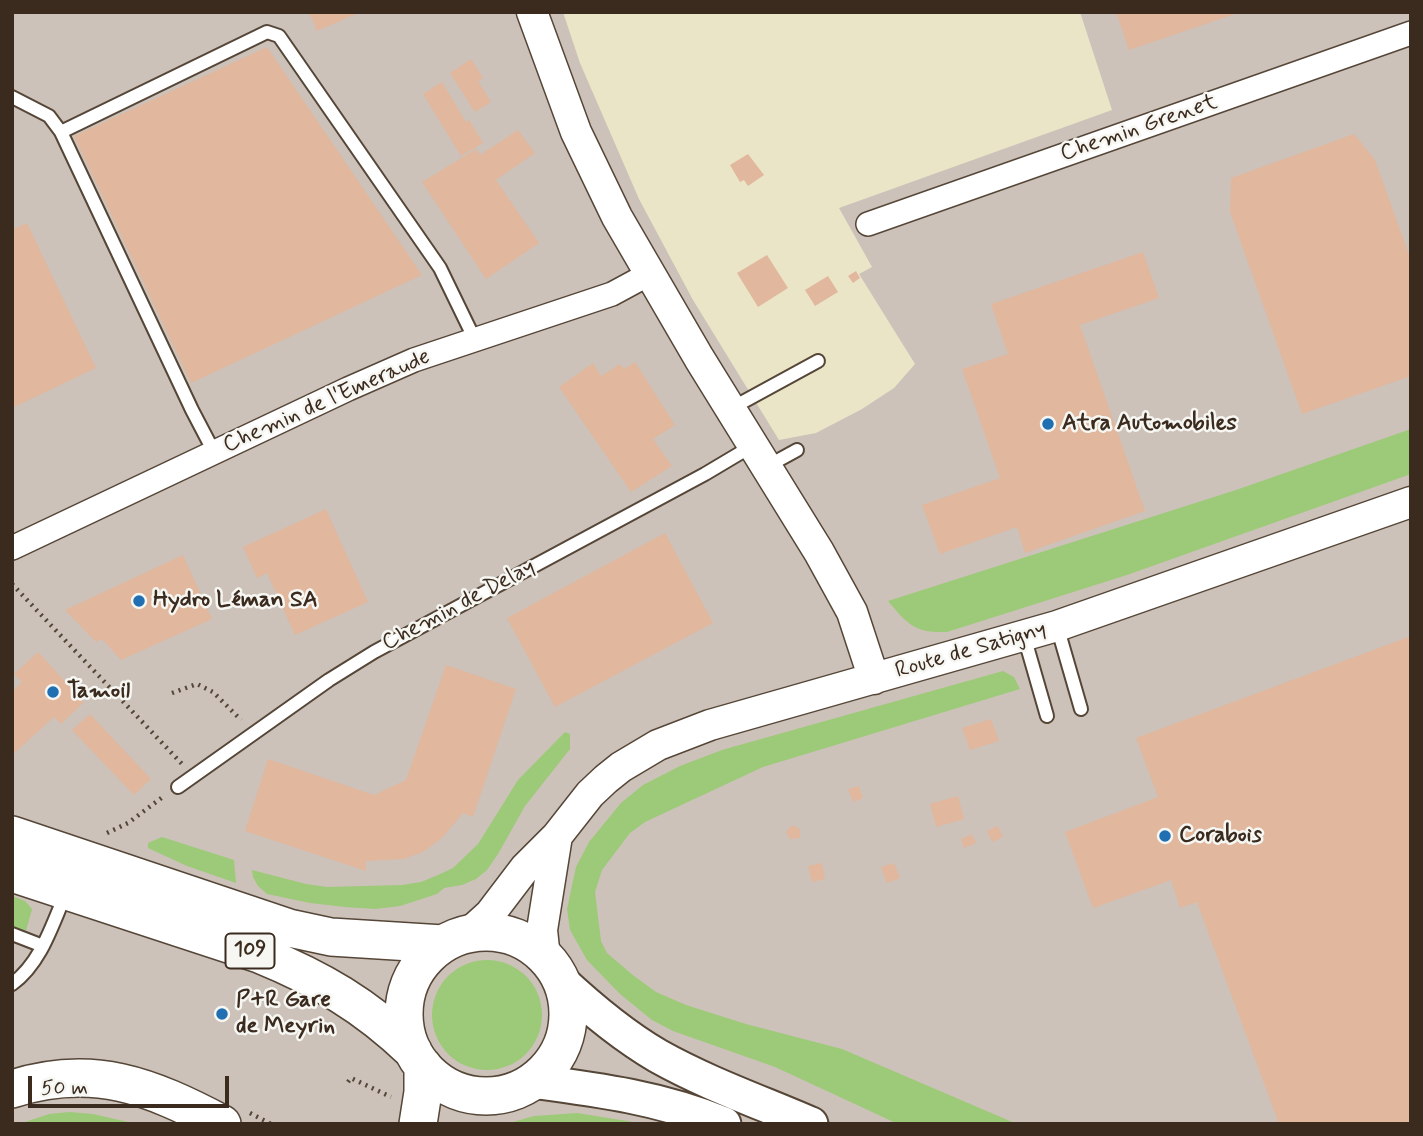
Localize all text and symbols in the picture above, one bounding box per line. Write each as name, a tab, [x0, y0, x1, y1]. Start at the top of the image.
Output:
street label: Chemin Grenet	[1057, 89, 1221, 169]
street label: Chemin de l'Emeraude	[219, 344, 435, 460]
place label: Atra Automobiles	[1062, 410, 1237, 438]
marker: Atra Automobiles	[1040, 416, 1056, 432]
street label: Chemin de Delay	[378, 554, 540, 658]
place label: Hydro Léman SA	[153, 587, 318, 615]
marker: Hydro Léman SA	[131, 593, 147, 609]
street label: Route de Satigny	[892, 616, 1050, 686]
place label: Tamoil	[67, 678, 130, 706]
marker: Tamoil	[45, 684, 61, 700]
place label: Corabois	[1179, 822, 1262, 850]
marker: Corabois	[1157, 828, 1173, 844]
road number: 109	[226, 934, 274, 968]
place label: P+R Gare de Meyrin	[236, 987, 335, 1041]
marker: P+R Gare de Meyrin	[214, 1006, 230, 1022]
scale bar	[32, 1062, 233, 1106]
text: 50 m	[41, 1074, 88, 1102]

